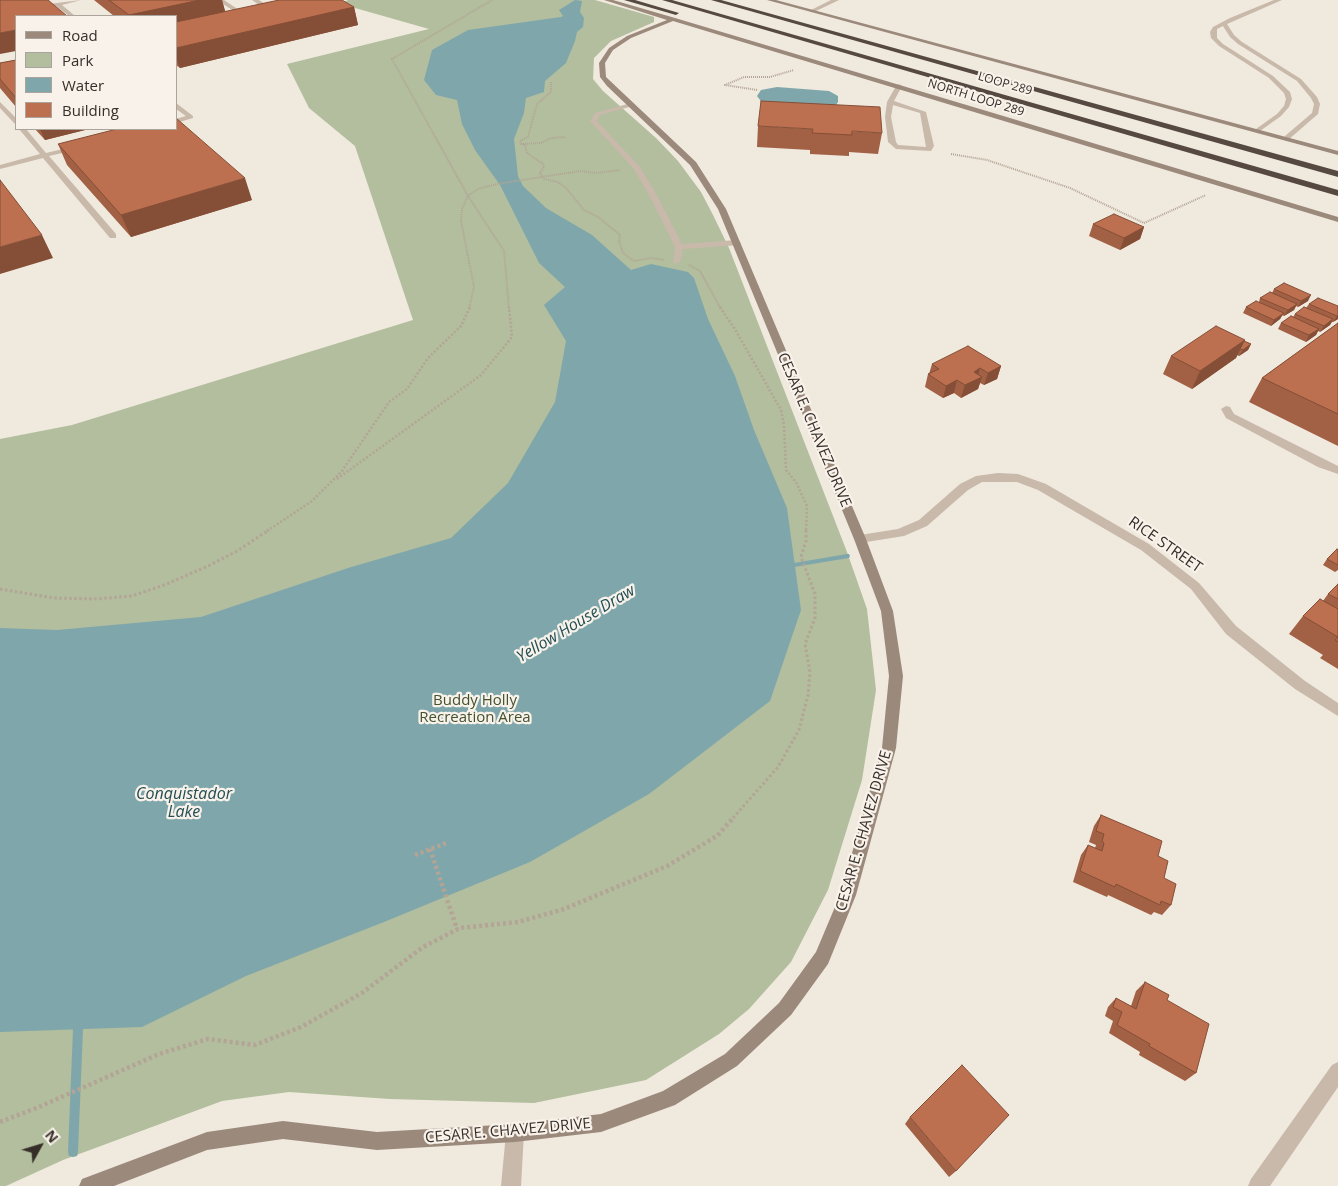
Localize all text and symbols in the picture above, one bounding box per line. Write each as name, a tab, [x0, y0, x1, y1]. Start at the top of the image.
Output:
legend	[15, 15, 178, 130]
text: Road	[62, 25, 98, 45]
text: Park	[62, 50, 93, 70]
street label: LOOP 289	[976, 69, 1034, 99]
text: Water	[62, 75, 104, 95]
street label: NORTH LOOP 289	[926, 76, 1026, 120]
text: Building	[62, 100, 119, 120]
street label: CESAR E. CHAVEZ DRIVE	[773, 350, 855, 510]
street label: RICE STREET	[1125, 513, 1205, 577]
water label: Yellow House Draw	[513, 581, 639, 667]
park label: Buddy Holly Recreation Area	[419, 692, 531, 727]
street label: CESAR E. CHAVEZ DRIVE	[832, 749, 896, 913]
water label: Conquistador Lake	[136, 784, 232, 822]
street label: CESAR E. CHAVEZ DRIVE	[424, 1115, 592, 1147]
north arrow	[15, 1121, 65, 1171]
text: N	[41, 1126, 63, 1147]

